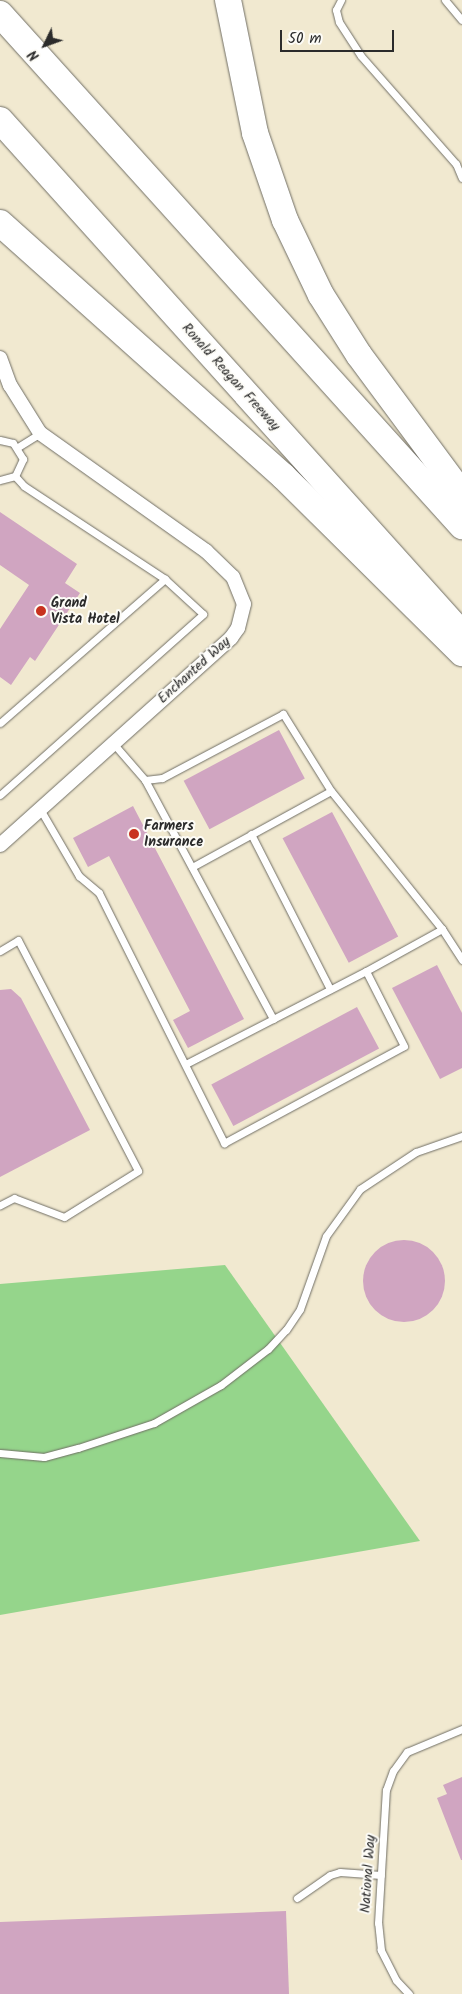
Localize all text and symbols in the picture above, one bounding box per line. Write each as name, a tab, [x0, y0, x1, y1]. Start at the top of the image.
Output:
north arrow	[20, 20, 70, 70]
scale bar	[282, 20, 396, 52]
text: 50 m	[288, 27, 322, 51]
text: N	[23, 44, 45, 66]
street label: Ronald Reagan Freeway	[178, 320, 284, 434]
place label: Grand Vista Hotel	[51, 595, 120, 628]
marker: Grand Vista Hotel	[35, 605, 47, 617]
street label: Enchanted Way	[154, 633, 234, 707]
place label: Farmers Insurance	[144, 818, 203, 850]
marker: Farmers Insurance	[128, 828, 140, 840]
street label: National Way	[357, 1834, 379, 1914]

